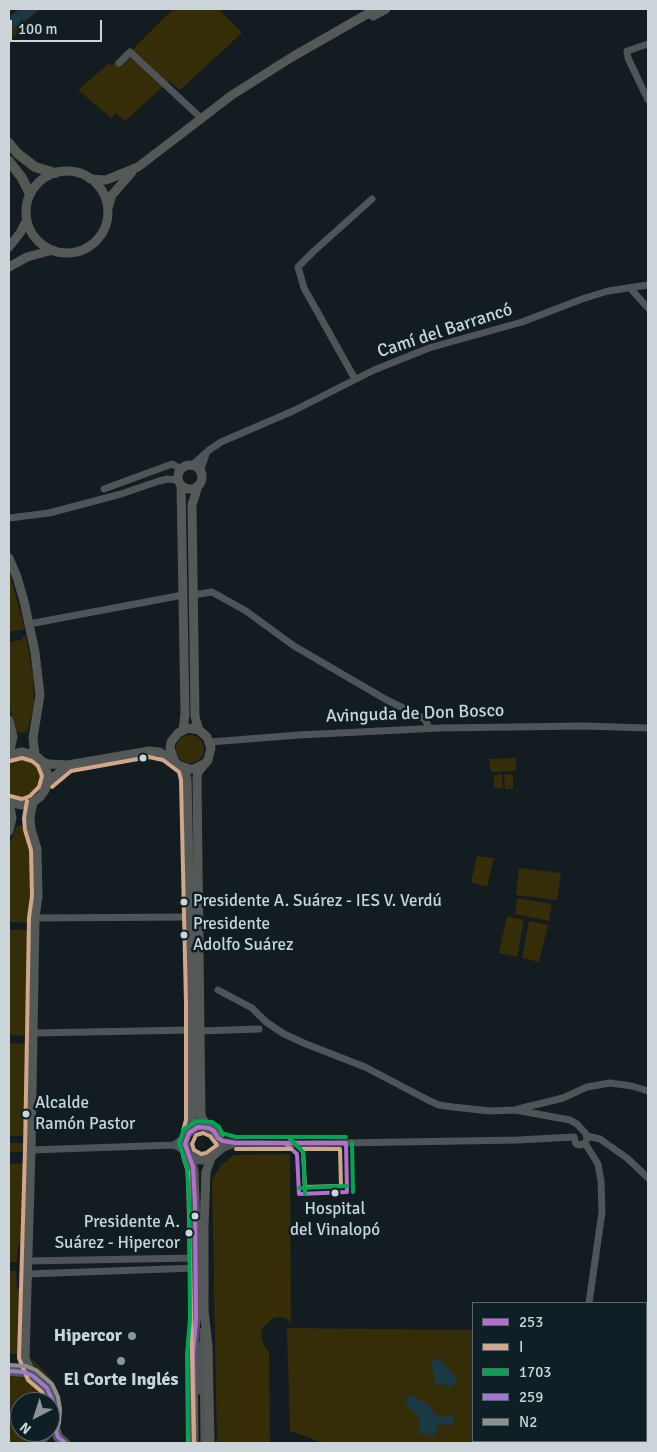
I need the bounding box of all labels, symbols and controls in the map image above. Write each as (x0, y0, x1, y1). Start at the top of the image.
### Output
scale bar (12, 10, 105, 42)
text: 100 m (18, 20, 58, 38)
street label: Camí del Barrancó (375, 299, 515, 363)
street label: Avinguda de Don Bosco (325, 700, 505, 728)
unlabelled marker (138, 753, 148, 763)
place label: Presidente A. Suárez - IES V. Verdú (193, 892, 442, 912)
marker: Presidente A. Suárez - IES V. Verdú (179, 897, 189, 907)
place label: Presidente Adolfo Suárez (193, 915, 294, 955)
marker: Presidente Adolfo Suárez (179, 930, 189, 940)
place label: Alcalde Ramón Pastor (35, 1094, 135, 1134)
marker: Alcalde Ramón Pastor (21, 1109, 31, 1119)
marker: Hospital del Vinalopó (330, 1188, 340, 1198)
place label: Hospital del Vinalopó (290, 1200, 380, 1240)
unlabelled marker (190, 1211, 200, 1221)
place label: Presidente A. Suárez - Hipercor (55, 1213, 180, 1253)
marker: Presidente A. Suárez - Hipercor (184, 1228, 194, 1238)
legend (472, 1302, 647, 1442)
text: 253 (519, 1313, 543, 1331)
place label: Hipercor (54, 1325, 122, 1347)
marker: Hipercor (126, 1330, 138, 1342)
text: I (519, 1338, 523, 1356)
marker: El Corte Inglés (115, 1355, 127, 1367)
text: 1703 (519, 1363, 551, 1381)
place label: El Corte Inglés (63, 1369, 179, 1391)
text: 259 (519, 1388, 543, 1406)
north arrow (10, 1392, 60, 1442)
text: N2 (519, 1413, 537, 1431)
text: N (16, 1418, 35, 1438)

